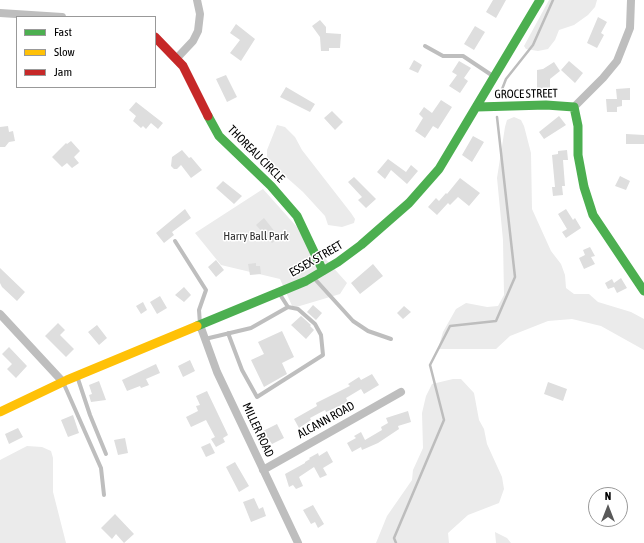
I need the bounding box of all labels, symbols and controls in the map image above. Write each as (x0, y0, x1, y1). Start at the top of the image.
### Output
legend (16, 16, 156, 88)
text: Fast (54, 25, 72, 39)
text: Slow (54, 45, 75, 59)
text: Jam (54, 65, 72, 79)
street label: GROCE STREET (494, 86, 558, 102)
street label: THOREAU CIRCLE (225, 123, 287, 185)
park label: Harry Ball Park (223, 229, 289, 243)
street label: ESSEX STREET (287, 238, 345, 280)
street label: ALCANN ROAD (295, 398, 357, 442)
street label: MILLER ROAD (239, 400, 277, 460)
north arrow (588, 487, 628, 527)
text: N (605, 490, 611, 502)

